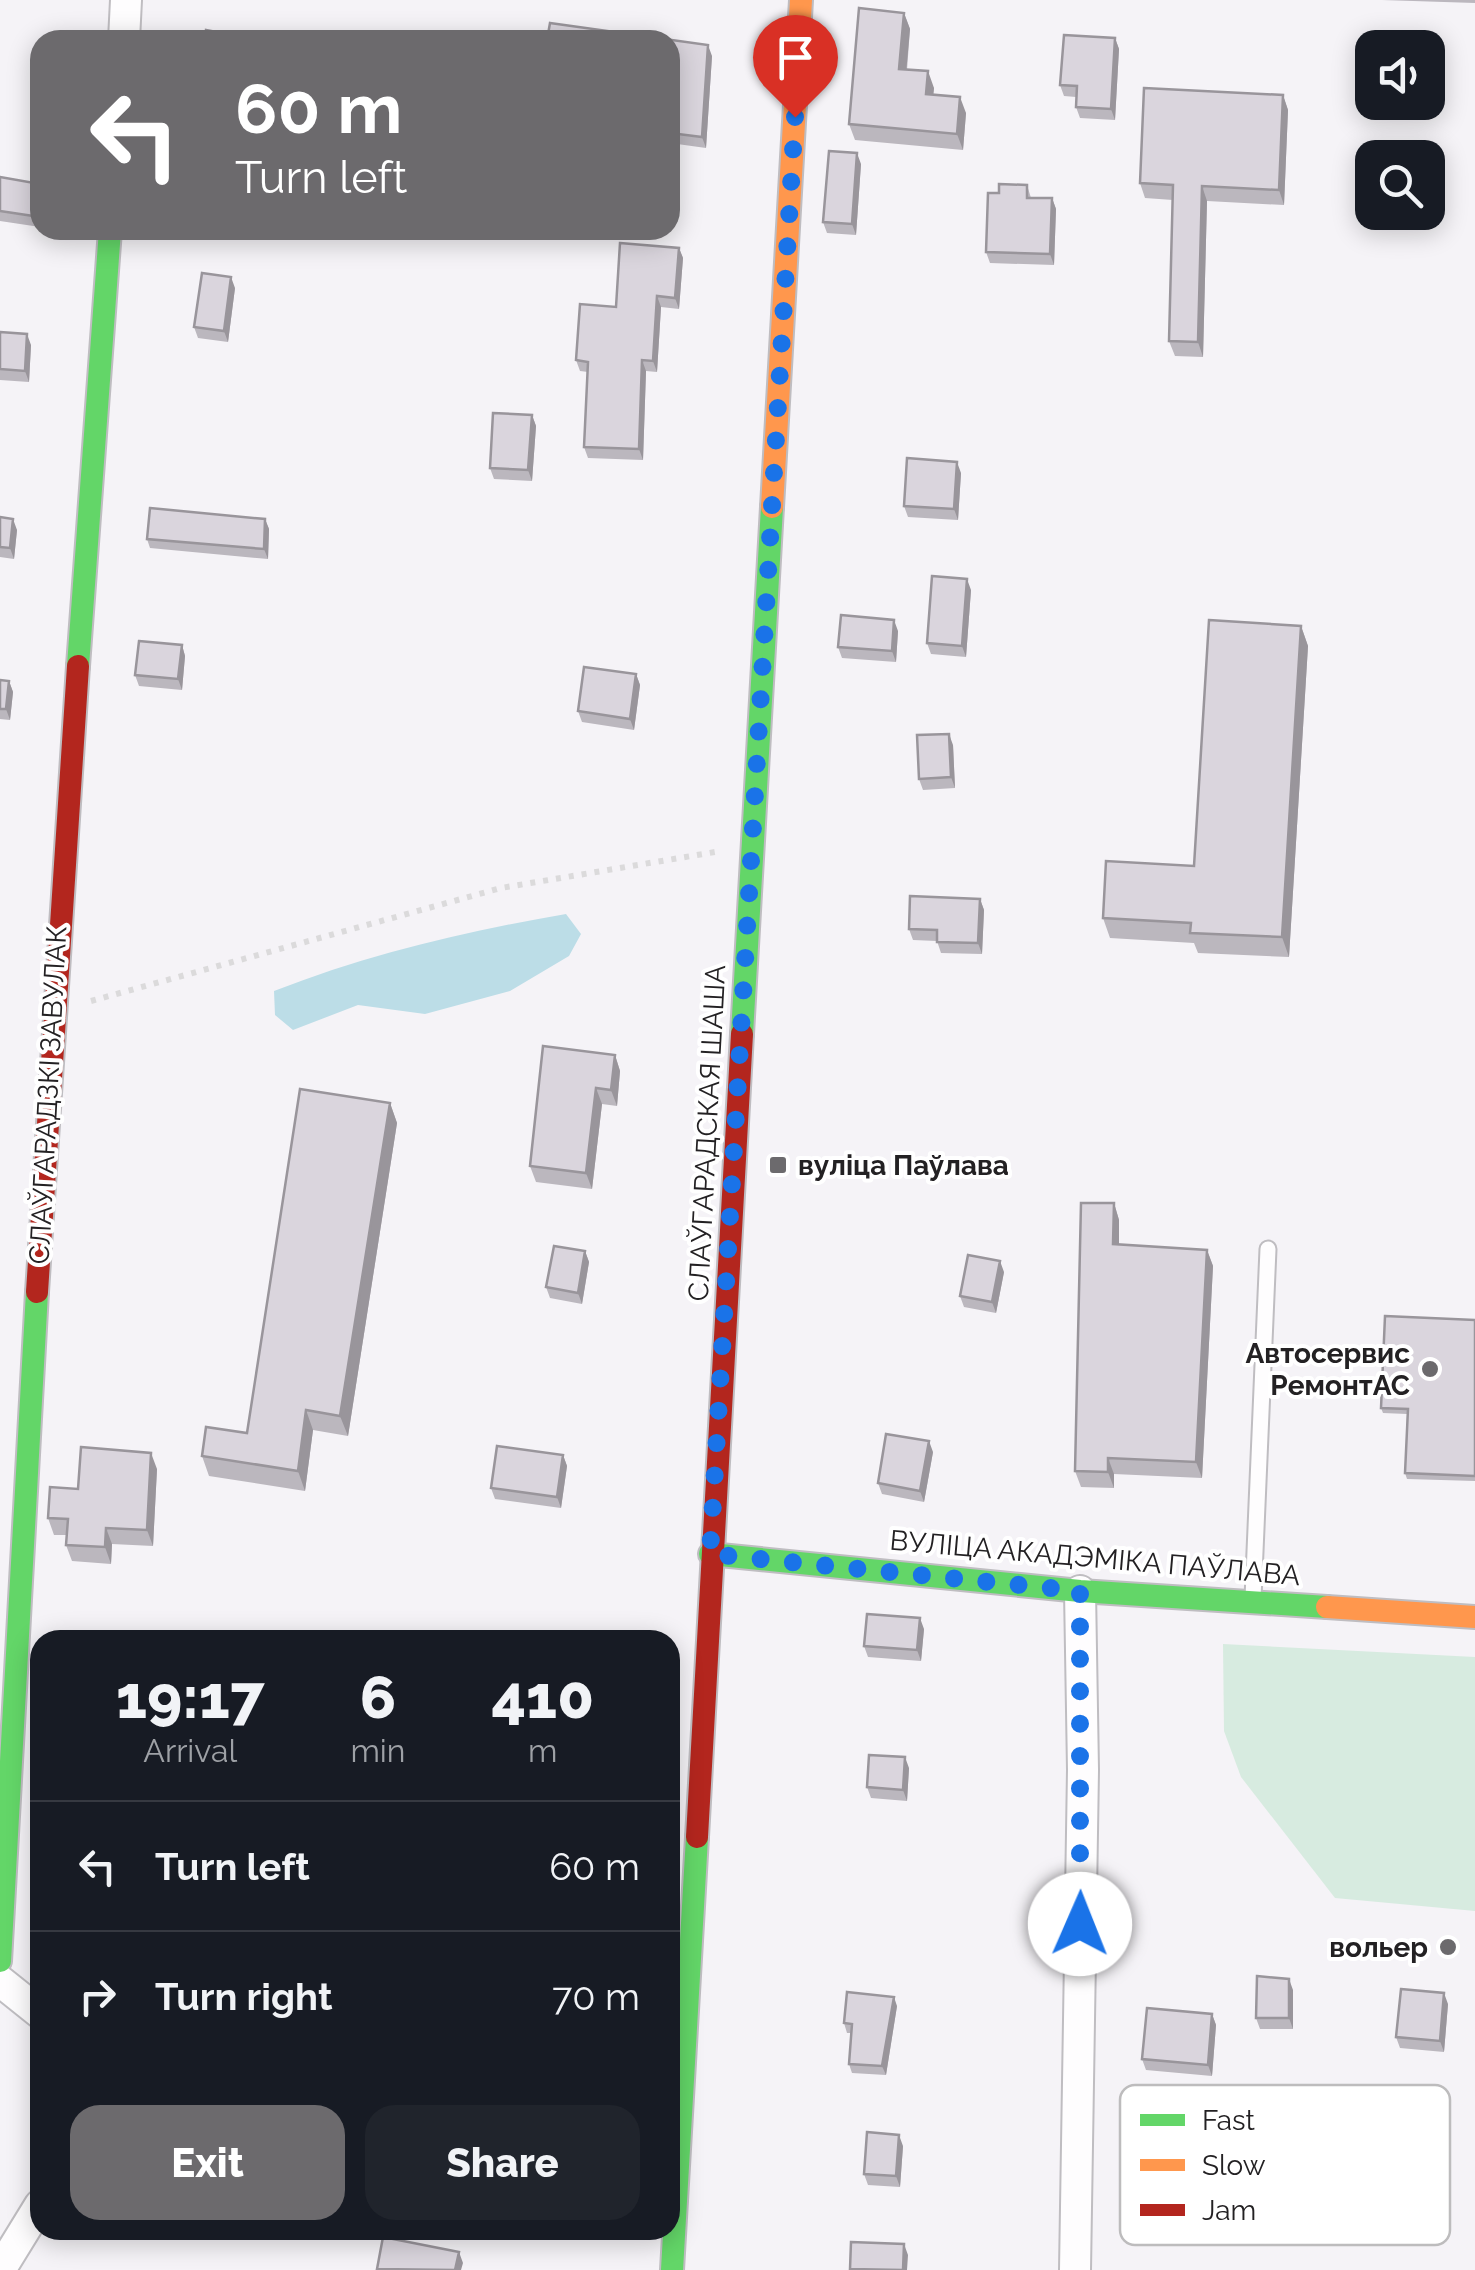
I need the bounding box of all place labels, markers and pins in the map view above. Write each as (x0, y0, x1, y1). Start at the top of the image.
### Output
pin (753, 15, 838, 118)
place label: вуліца Паўлава (798, 1149, 1009, 1182)
marker: вуліца Паўлава (767, 1154, 789, 1176)
place label: Автосервис РемонтАС (1245, 1337, 1410, 1402)
marker: Автосервис РемонтАС (1419, 1358, 1441, 1380)
place label: вольер (1329, 1931, 1428, 1964)
marker: вольер (1437, 1936, 1459, 1958)

